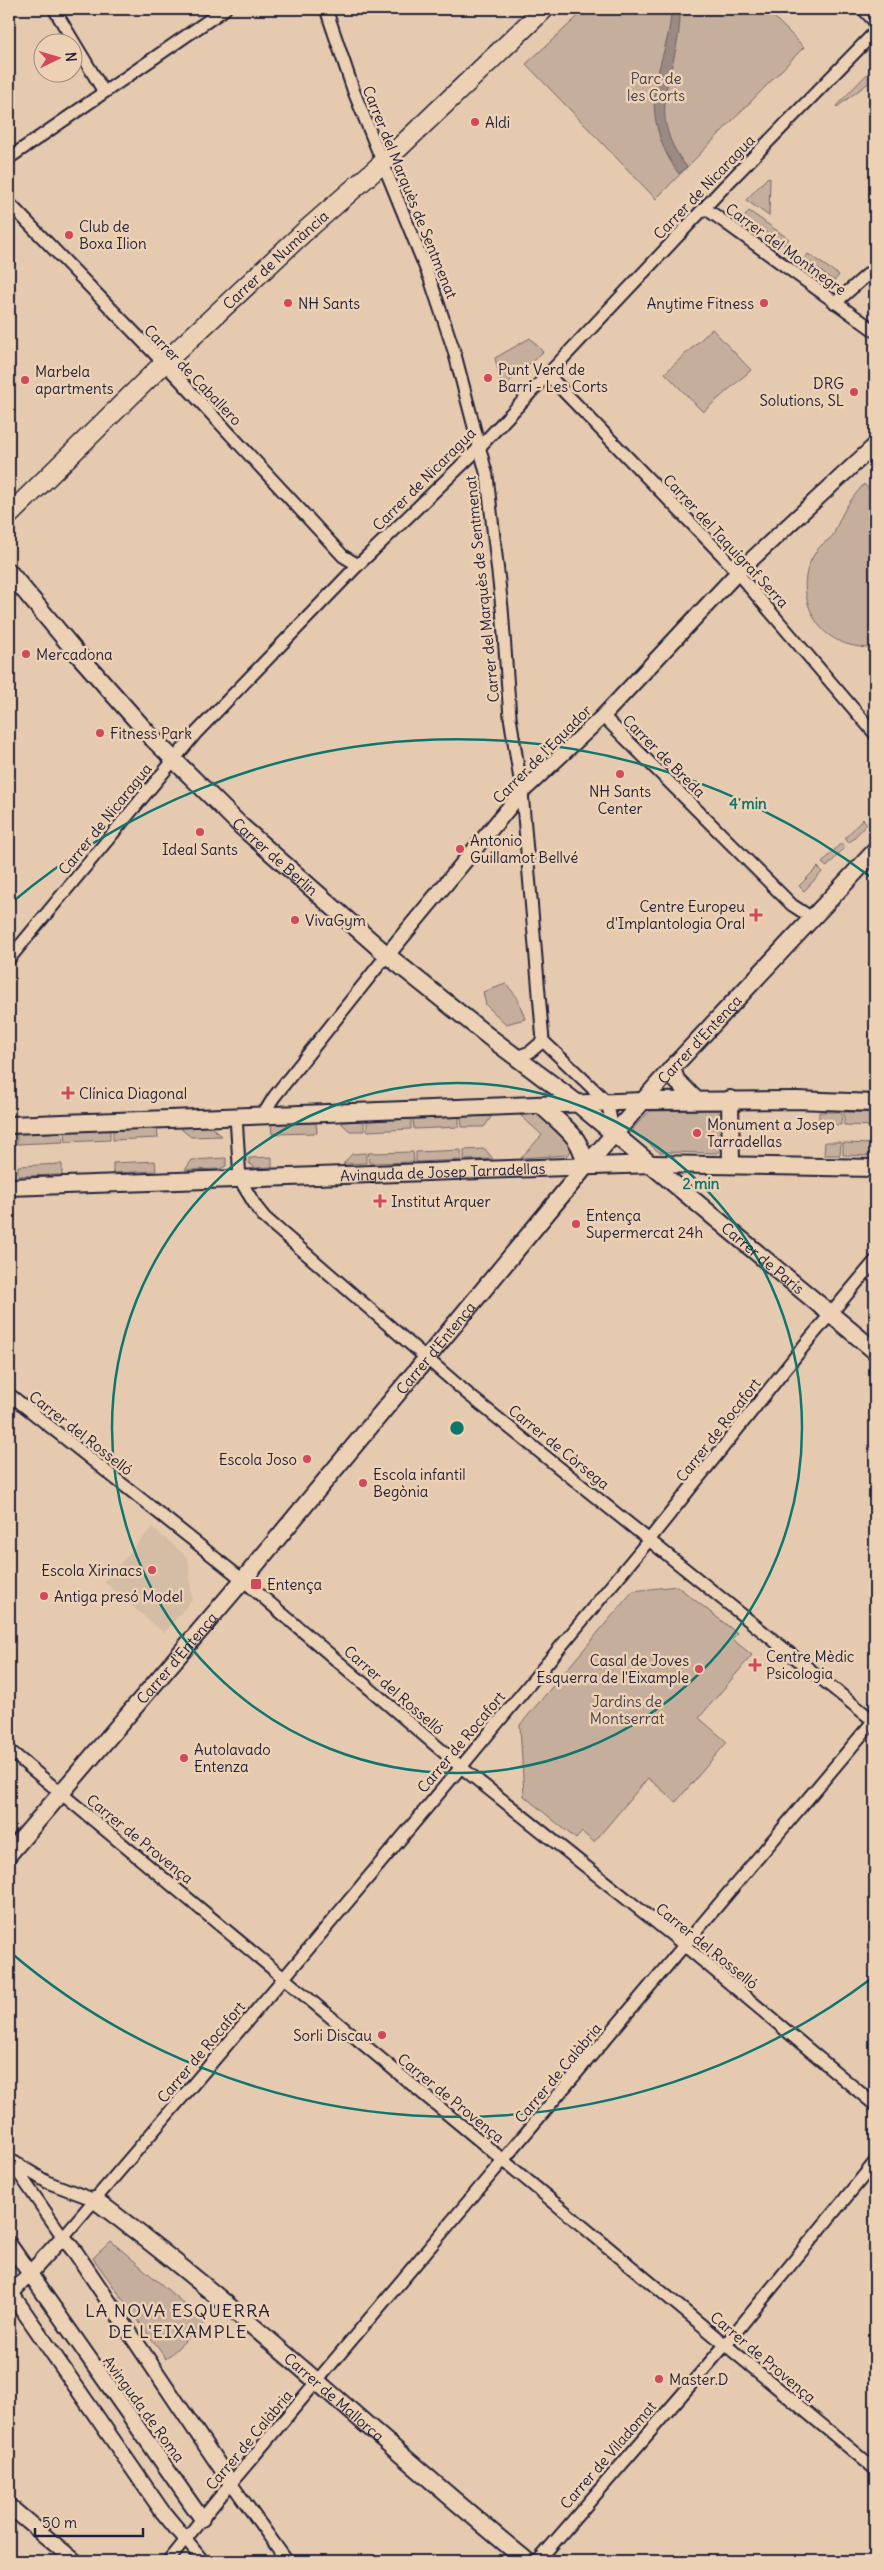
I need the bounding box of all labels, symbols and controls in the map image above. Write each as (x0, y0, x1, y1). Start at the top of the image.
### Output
north arrow (32, 32, 82, 82)
text: N (62, 51, 80, 62)
park label: Parc de les Corts (627, 69, 685, 105)
street label: Carrer del Marquès de Sentmenat (359, 83, 461, 301)
place label: Aldi (485, 113, 510, 132)
marker: Aldi (469, 116, 481, 128)
street label: Carrer de Nicaragua (649, 130, 759, 243)
street label: Carrer del Montnegre (722, 199, 850, 299)
street label: Carrer de Numància (218, 206, 332, 313)
place label: Club de Boxa Ilion (79, 217, 147, 253)
marker: Club de Boxa Ilion (63, 229, 75, 241)
place label: NH Sants (298, 294, 360, 313)
place label: Anytime Fitness (647, 294, 754, 313)
marker: NH Sants (282, 297, 294, 309)
marker: Anytime Fitness (758, 297, 770, 309)
street label: Carrer de Caballero (140, 321, 246, 429)
place label: Punt Verd de Barri - Les Corts (498, 360, 608, 396)
place label: Marbela apartments (35, 362, 114, 398)
marker: Punt Verd de Barri - Les Corts (482, 372, 494, 384)
marker: Marbela apartments (19, 374, 31, 386)
place label: DRG Solutions, SL (760, 374, 844, 410)
marker: DRG Solutions, SL (848, 386, 860, 398)
street label: Carrer de Nicaragua (368, 423, 480, 535)
street label: Carrer del Taquígraf Serra (659, 470, 793, 612)
street label: Carrer del Marquès de Sentmenat (461, 475, 503, 703)
place label: Mercadona (36, 645, 113, 664)
marker: Mercadona (20, 648, 32, 660)
street label: Carrer de l'Equador (489, 701, 595, 807)
street label: Carrer de Breda (619, 711, 710, 802)
place label: Fitness Park (110, 724, 192, 743)
marker: Fitness Park (94, 727, 106, 739)
street label: Carrer de Nicaragua (54, 759, 156, 879)
marker: NH Sants Center (614, 768, 626, 780)
place label: NH Sants Center (589, 782, 651, 818)
text: 4 min (729, 794, 767, 813)
street label: Carrer de Berlín (228, 813, 322, 899)
marker: Ideal Sants (194, 826, 206, 838)
place label: Antonio Guillamot Bellvé (470, 831, 578, 867)
place label: Ideal Sants (162, 840, 238, 859)
marker: Antonio Guillamot Bellvé (454, 843, 466, 855)
place label: Centre Europeu d'Implantologia Oral (606, 897, 745, 933)
marker: Centre Europeu d'Implantologia Oral (749, 908, 763, 922)
place label: VivaGym (305, 911, 366, 930)
marker: VivaGym (289, 914, 301, 926)
street label: Carrer d'Entença (653, 990, 745, 1088)
place label: Clínica Diagonal (79, 1084, 187, 1103)
marker: Clínica Diagonal (61, 1086, 75, 1100)
place label: Monument a Josep Tarradellas (707, 1115, 835, 1151)
marker: Monument a Josep Tarradellas (691, 1127, 703, 1139)
street label: Avinguda de Josep Tarradellas (340, 1158, 546, 1185)
text: 2 min (683, 1174, 720, 1193)
place label: Institut Arquer (391, 1192, 491, 1211)
marker: Institut Arquer (373, 1194, 387, 1208)
place label: Entença Supermercat 24h (586, 1206, 703, 1242)
marker: Entença Supermercat 24h (570, 1218, 582, 1230)
street label: Carrer de París (718, 1218, 808, 1298)
street label: Carrer d'Entença (392, 1297, 480, 1398)
street label: Carrer de Rocafort (672, 1374, 764, 1486)
street label: Carrer del Rosselló (25, 1387, 137, 1479)
street label: Carrer de Còrsega (505, 1400, 614, 1494)
centre of rings (448, 1419, 466, 1437)
place label: Escola Joso (219, 1450, 297, 1469)
marker: Escola Joso (301, 1453, 313, 1465)
place label: Escola infantil Begònia (373, 1465, 466, 1501)
marker: Escola infantil Begònia (357, 1477, 369, 1489)
place label: Escola Xirinacs (41, 1561, 142, 1580)
marker: Escola Xirinacs (146, 1564, 158, 1576)
place label: Entença (267, 1575, 322, 1594)
marker: Entença (249, 1577, 263, 1591)
place label: Antiga presó Model (54, 1587, 183, 1606)
marker: Antiga presó Model (38, 1590, 50, 1602)
street label: Carrer d'Entença (132, 1608, 221, 1708)
street label: Carrer del Rosselló (340, 1641, 448, 1739)
place label: Centre Mèdic Psicologia (766, 1647, 855, 1683)
place label: Casal de Joves Esquerra de l'Eixample (536, 1651, 689, 1687)
marker: Centre Mèdic Psicologia (748, 1658, 762, 1672)
marker: Casal de Joves Esquerra de l'Eixample (693, 1663, 705, 1675)
street label: Carrer de Rocafort (413, 1687, 509, 1797)
park label: Jardins de Montserrat (590, 1692, 664, 1728)
place label: Autolavado Entenza (194, 1740, 271, 1776)
marker: Autolavado Entenza (178, 1752, 190, 1764)
street label: Carrer de Provença (83, 1790, 198, 1888)
street label: Carrer del Rosselló (652, 1899, 762, 1993)
street label: Carrer de Rocafort (153, 1997, 249, 2107)
street label: Carrer de Calàbria (511, 2019, 606, 2127)
place label: Sorli Discau (293, 2026, 372, 2045)
marker: Sorli Discau (376, 2029, 388, 2041)
street label: Carrer de Provença (394, 2049, 509, 2147)
district label: LA NOVA ESQUERRA DE L'EIXAMPLE (85, 2299, 271, 2343)
street label: Carrer de Provença (706, 2307, 820, 2407)
street label: Carrer de Mallorca (281, 2348, 389, 2446)
street label: Avinguda de Roma (99, 2352, 189, 2466)
place label: Master.D (669, 2370, 728, 2389)
marker: Master.D (653, 2373, 665, 2385)
street label: Carrer de Calàbria (202, 2386, 297, 2494)
street label: Carrer de Viladomat (556, 2397, 660, 2513)
scale bar (35, 2505, 142, 2537)
text: 50 m (42, 2513, 77, 2532)

